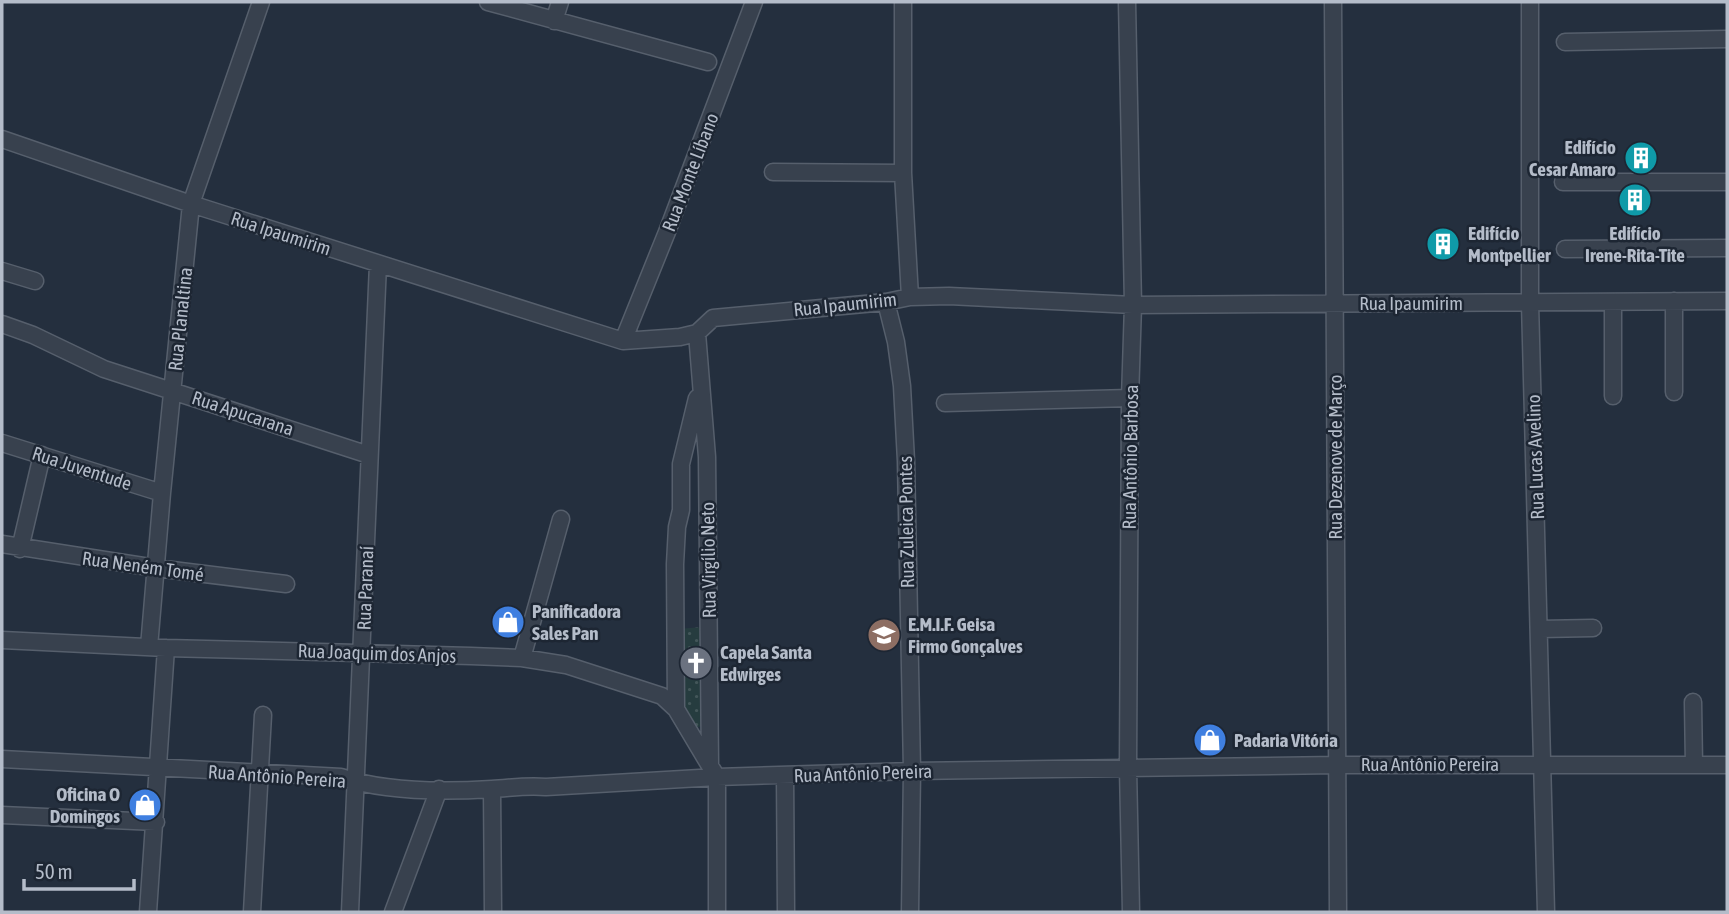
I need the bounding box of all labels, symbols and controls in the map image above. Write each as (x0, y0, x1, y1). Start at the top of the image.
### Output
street label: Rua Monte Líbano (657, 110, 723, 234)
place label: Edifício Cesar Amaro (1529, 136, 1616, 180)
building icon: Edifício Cesar Amaro (1622, 139, 1660, 177)
building icon: Edifício Irene-Rita-Tite (1616, 181, 1654, 219)
street label: Rua Ipaumirim (228, 207, 334, 259)
place label: Edifício Montpellier (1468, 222, 1551, 266)
place label: Edifício Irene-Rita-Tite (1585, 222, 1685, 266)
building icon: Edifício Montpellier (1424, 225, 1462, 263)
street label: Rua Planaltina (164, 266, 196, 372)
street label: Rua Ipaumirim (792, 288, 898, 320)
street label: Rua Ipaumirim (1359, 292, 1463, 314)
street label: Rua Dezenove de Março (1324, 375, 1346, 539)
street label: Rua Antônio Barbosa (1118, 384, 1142, 530)
street label: Rua Apucarana (189, 386, 297, 440)
street label: Rua Lucas Avelino (1522, 394, 1548, 520)
street label: Rua Juventude (30, 442, 134, 494)
street label: Rua Zuleica Pontes (894, 456, 918, 588)
street label: Rua Virgílio Neto (696, 502, 720, 618)
street label: Rua Paranaí (353, 545, 377, 631)
street label: Rua Neném Tomé (81, 547, 205, 585)
place label: Panificadora Sales Pan (532, 600, 621, 644)
shop icon: Panificadora Sales Pan (489, 603, 527, 641)
place label: E.M.I.F. Geisa Firmo Gonçalves (908, 613, 1023, 657)
school or university icon: E.M.I.F. Geisa Firmo Gonçalves (865, 616, 903, 654)
street label: Rua Joaquim dos Anjos (297, 639, 457, 667)
place label: Capela Santa Edwirges (720, 641, 812, 685)
church icon: Capela Santa Edwirges (677, 644, 715, 682)
shop icon: Padaria Vitória (1191, 721, 1229, 759)
place label: Padaria Vitória (1234, 729, 1338, 751)
street label: Rua Antônio Pereira (1361, 753, 1499, 775)
street label: Rua Antônio Pereira (207, 760, 347, 792)
street label: Rua Antônio Pereira (793, 760, 933, 786)
place label: Oficina O Domingos (50, 783, 120, 827)
shop icon: Oficina O Domingos (126, 786, 164, 824)
scale bar (24, 848, 135, 892)
text: 50 m (35, 859, 73, 883)

